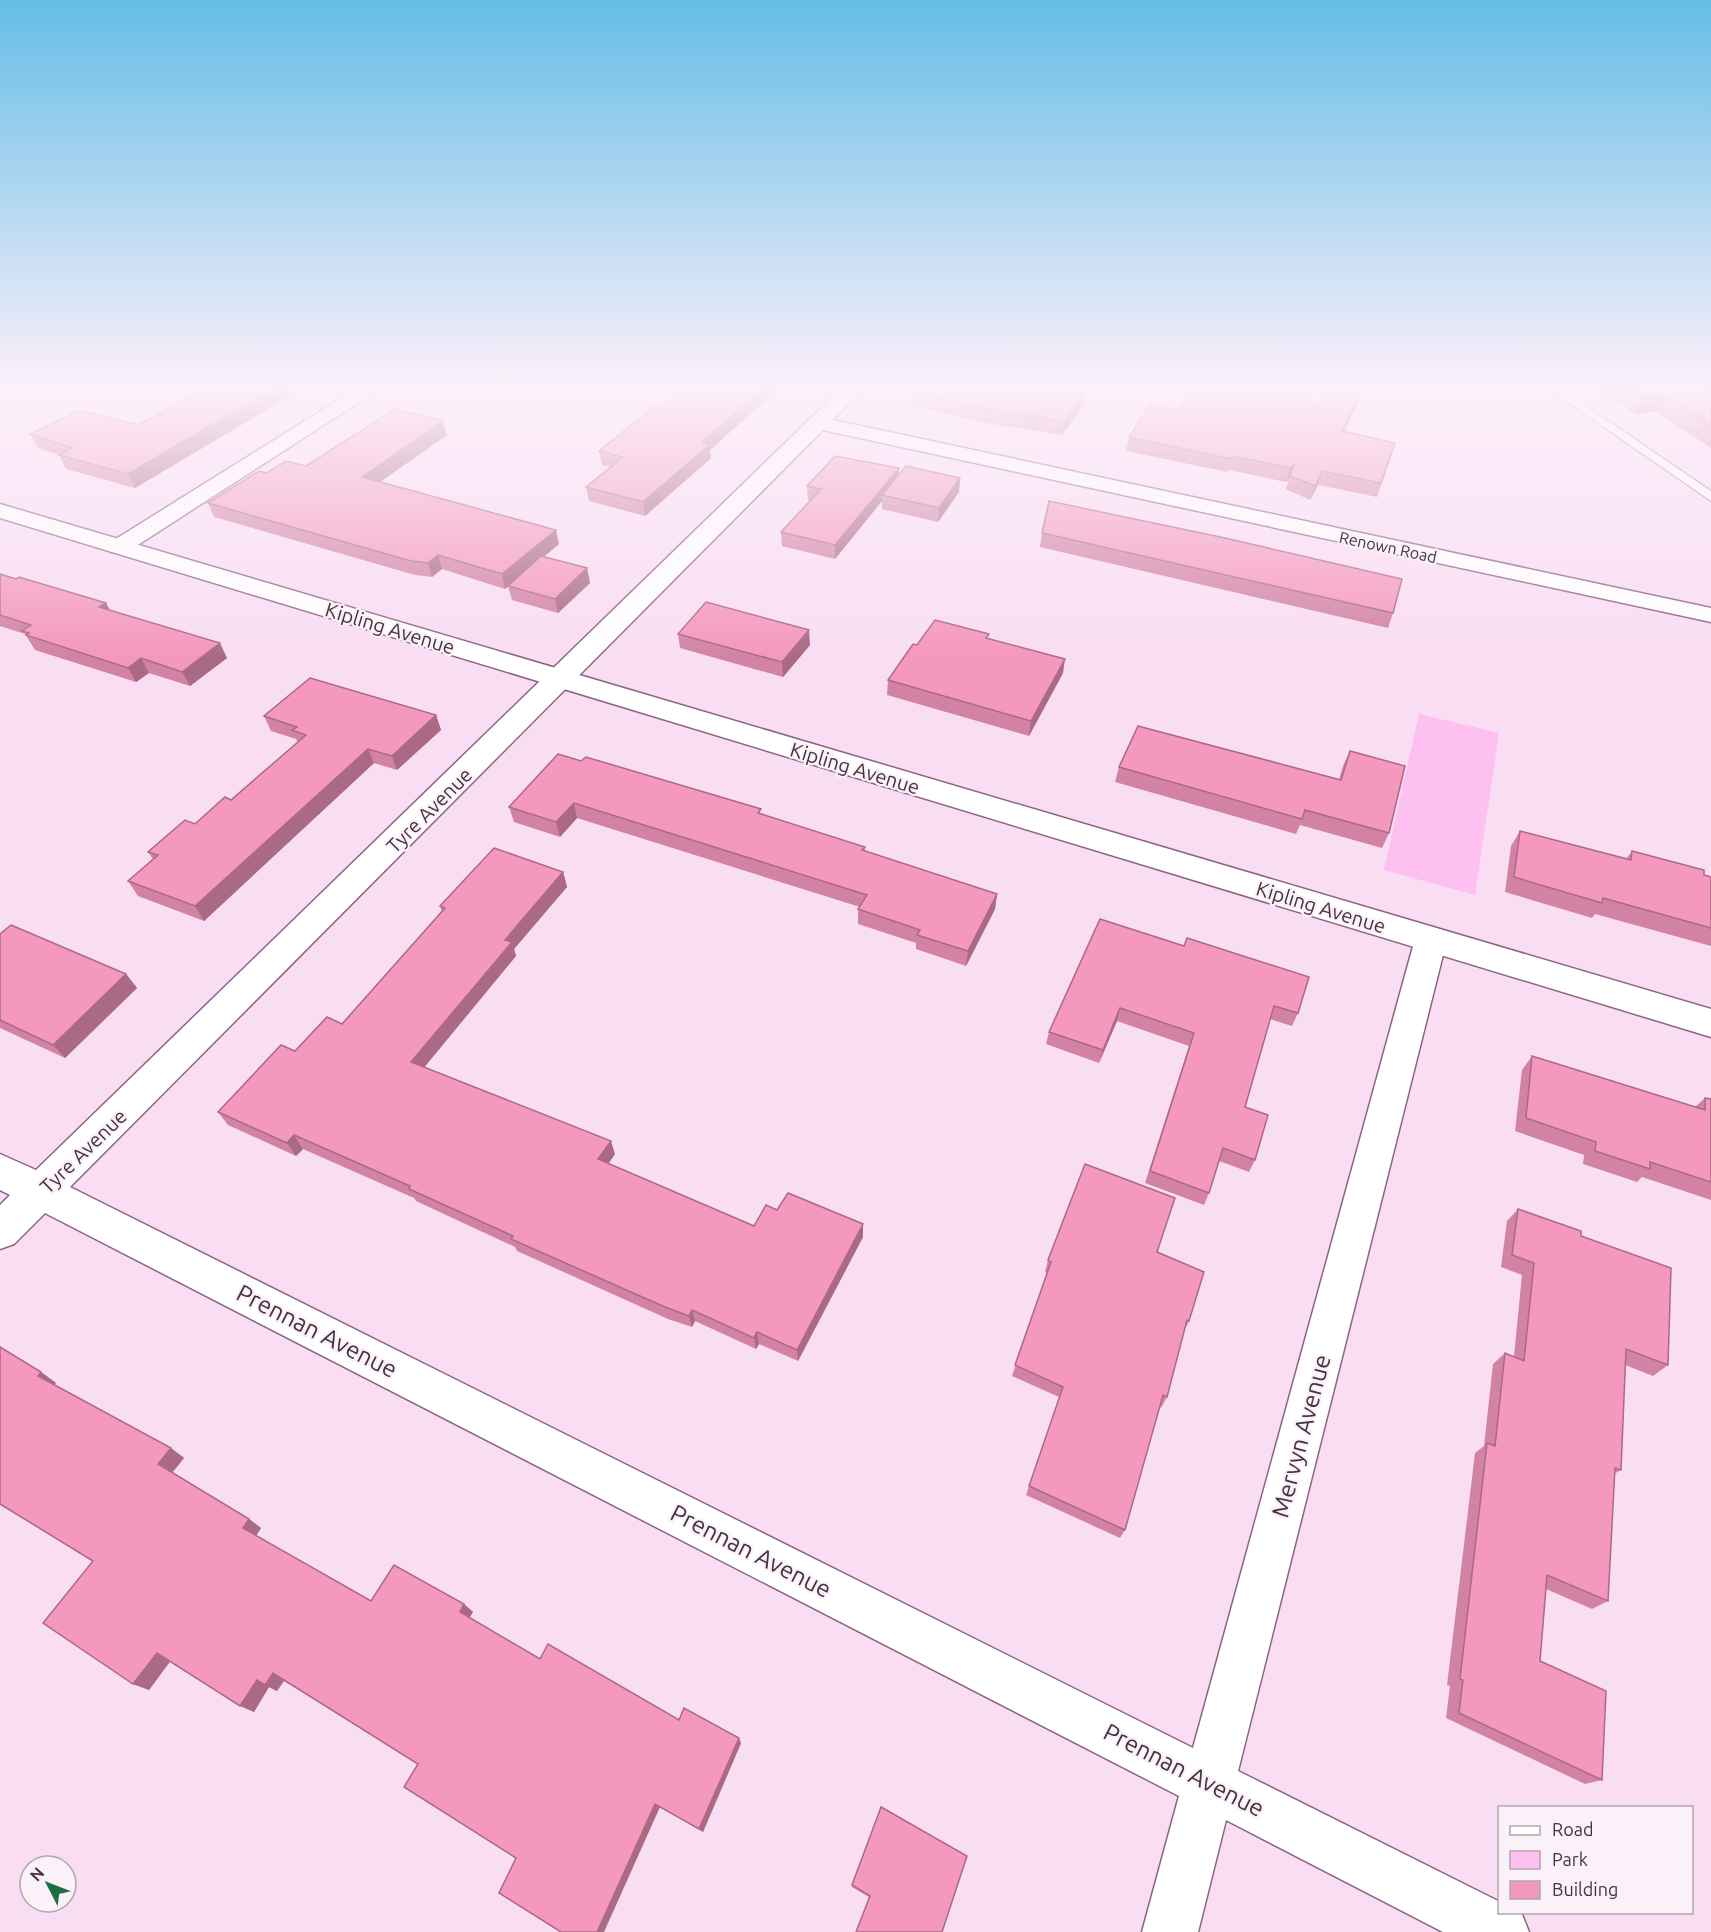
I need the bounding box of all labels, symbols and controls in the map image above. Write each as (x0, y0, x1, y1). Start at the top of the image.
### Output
street label: Renown Road (1338, 528, 1438, 566)
street label: Kipling Avenue (323, 597, 457, 659)
street label: Kipling Avenue (788, 737, 922, 799)
street label: Tyre Avenue (382, 763, 476, 857)
street label: Kipling Avenue (1254, 876, 1388, 938)
street label: Tyre Avenue (35, 1104, 131, 1198)
street label: Prennan Avenue (232, 1279, 402, 1383)
street label: Mervyn Avenue (1266, 1352, 1336, 1520)
street label: Prennan Avenue (666, 1499, 836, 1603)
street label: Prennan Avenue (1099, 1718, 1269, 1822)
legend (1498, 1806, 1693, 1914)
text: Road (1552, 1819, 1594, 1839)
text: Park (1552, 1849, 1588, 1869)
north arrow (18, 1854, 78, 1914)
text: N (26, 1864, 48, 1884)
text: Building (1552, 1879, 1618, 1899)

